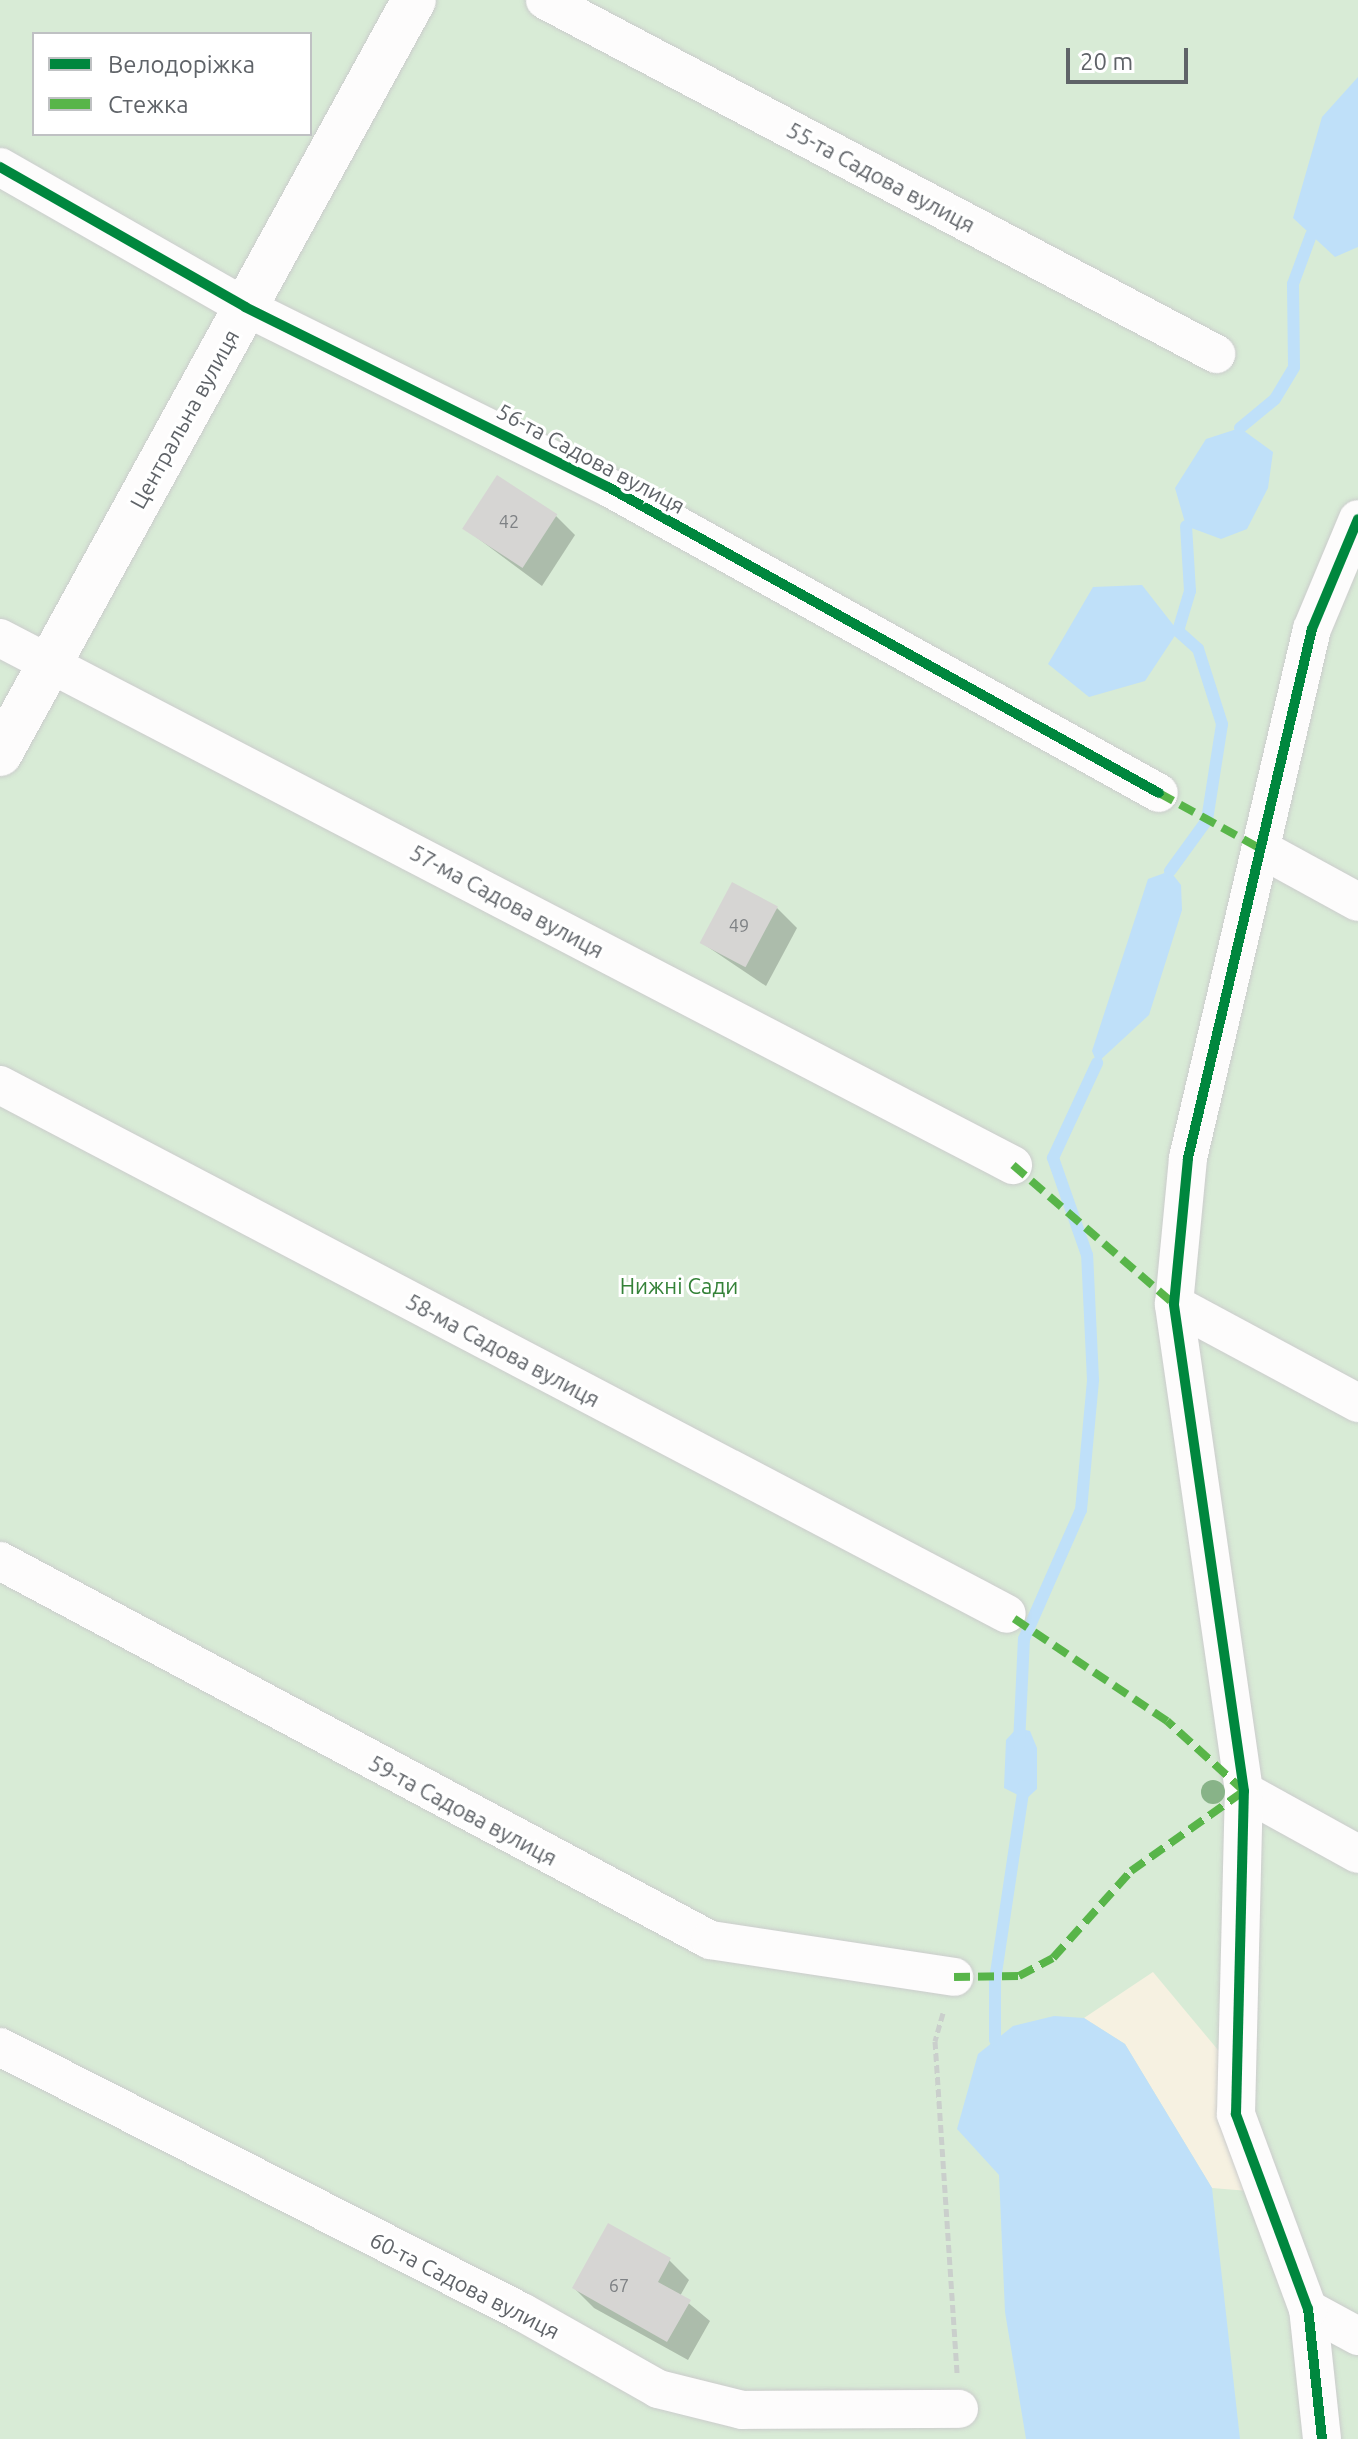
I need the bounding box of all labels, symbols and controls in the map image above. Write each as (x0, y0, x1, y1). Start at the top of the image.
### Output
legend (32, 32, 312, 136)
scale bar (1070, 32, 1192, 82)
text: 20 m (1080, 48, 1133, 75)
text: Велодоріжка (108, 51, 255, 78)
text: Стежка (108, 91, 189, 118)
street label: 55-та Садова вулиця (782, 116, 980, 238)
street label: Центральна вулиця (124, 325, 244, 513)
street label: 56-та Садова вулиця (492, 397, 690, 519)
house number: 42 (499, 510, 519, 532)
street label: 57-ма Садова вулиця (406, 839, 608, 963)
house number: 49 (729, 914, 749, 936)
park label: Нижні Сади (620, 1273, 738, 1299)
street label: 58-ма Садова вулиця (402, 1288, 604, 1412)
street label: 59-та Садова вулиця (364, 1749, 562, 1871)
street label: 60-та Садова вулиця (366, 2226, 564, 2344)
house number: 67 (609, 2274, 629, 2296)

